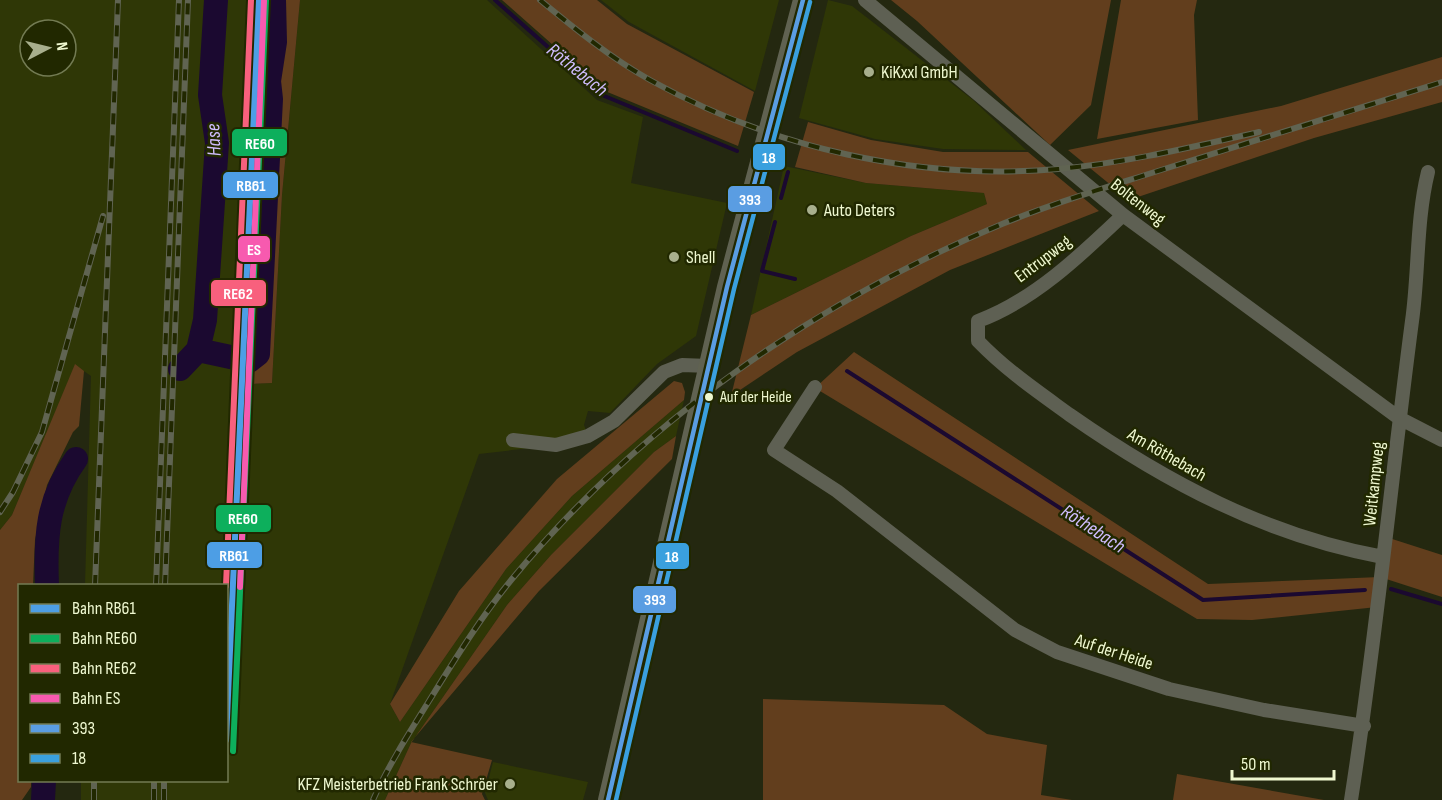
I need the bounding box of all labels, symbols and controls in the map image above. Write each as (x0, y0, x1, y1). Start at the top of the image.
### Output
north arrow (18, 18, 78, 78)
water label: Röthebach (542, 38, 612, 102)
text: N (51, 41, 71, 52)
place label: KiKxxl GmbH (881, 62, 958, 83)
marker: KiKxxl GmbH (862, 65, 876, 79)
water label: Hase (201, 123, 227, 157)
line badge: RE60 (231, 128, 288, 157)
text: RE60 (245, 135, 275, 154)
line badge: 18 (752, 143, 786, 171)
text: 18 (762, 149, 776, 168)
line badge: RB61 (222, 171, 279, 199)
street label: Boltenweg (1106, 174, 1170, 230)
text: RB61 (236, 177, 266, 196)
line badge: 393 (727, 185, 773, 213)
text: 393 (739, 191, 761, 210)
place label: Auto Deters (823, 200, 895, 221)
marker: Auto Deters (805, 203, 819, 217)
street label: Entrupweg (1011, 231, 1075, 287)
line badge: ES (237, 235, 271, 263)
text: ES (247, 241, 261, 260)
place label: Shell (686, 247, 715, 268)
marker: Shell (667, 250, 681, 264)
line badge: RE62 (210, 279, 267, 307)
text: RE62 (223, 285, 253, 304)
place label: Auf der Heide (719, 388, 792, 407)
marker: Auf der Heide (703, 391, 715, 403)
street label: Am Röthebach (1123, 423, 1210, 486)
street label: Weitkampweg (1359, 441, 1389, 527)
water label: Röthebach (1056, 499, 1130, 559)
line badge: RE60 (215, 504, 272, 533)
text: RE60 (228, 510, 258, 529)
line badge: RB61 (206, 541, 263, 569)
line badge: 18 (655, 542, 690, 570)
text: RB61 (219, 547, 249, 566)
text: 18 (665, 548, 679, 567)
legend (18, 584, 228, 782)
line badge: 393 (632, 585, 677, 614)
text: 393 (644, 591, 666, 610)
text: Bahn RB61 (72, 598, 136, 619)
text: Bahn RE60 (72, 628, 137, 649)
street label: Auf der Heide (1072, 629, 1156, 674)
text: Bahn RE62 (72, 658, 136, 679)
text: Bahn ES (72, 688, 121, 709)
text: 393 (72, 718, 95, 739)
scale bar (1232, 743, 1334, 781)
text: 18 (72, 748, 86, 769)
text: 50 m (1241, 754, 1271, 775)
place label: KFZ Meisterbetrieb Frank Schröer (297, 774, 498, 795)
marker: KFZ Meisterbetrieb Frank Schröer (503, 777, 517, 791)

